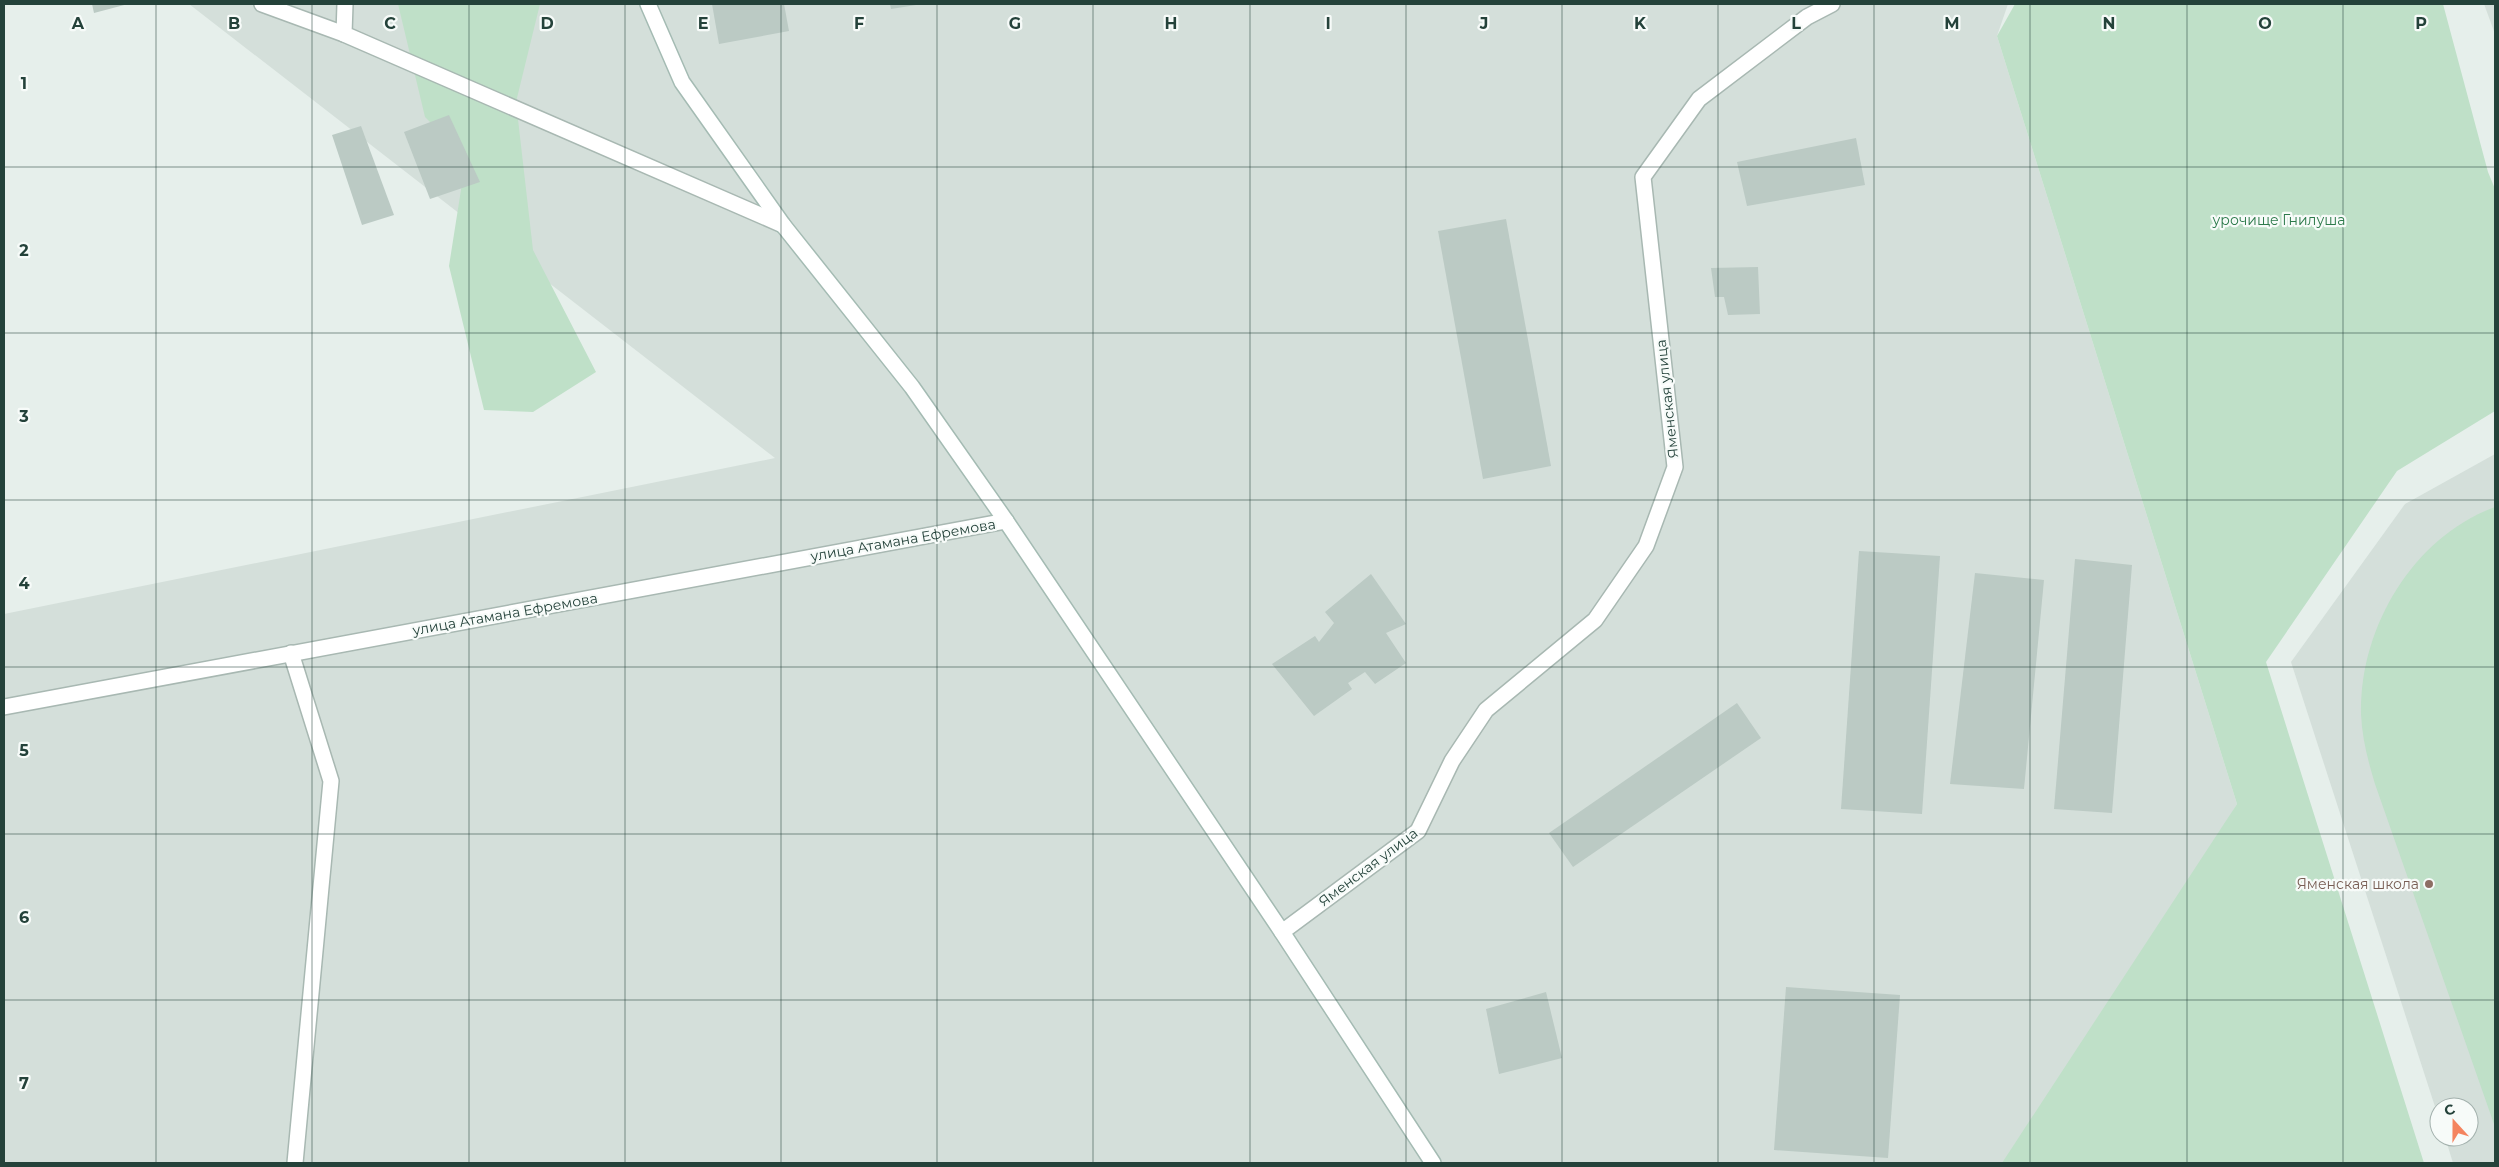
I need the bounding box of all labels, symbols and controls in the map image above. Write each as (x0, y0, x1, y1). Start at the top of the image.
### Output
text: A (71, 14, 85, 33)
text: B (228, 14, 240, 33)
text: C (384, 14, 396, 33)
text: D (540, 14, 554, 33)
text: E (698, 14, 708, 33)
text: F (854, 14, 864, 33)
text: G (1009, 14, 1021, 33)
text: H (1165, 14, 1177, 33)
text: I (1325, 14, 1331, 33)
text: J (1479, 14, 1488, 33)
text: K (1634, 14, 1647, 33)
text: L (1791, 14, 1801, 33)
text: M (1944, 14, 1960, 33)
text: N (2103, 14, 2115, 33)
text: O (2258, 14, 2272, 33)
text: P (2415, 14, 2427, 33)
text: 1 (21, 74, 27, 93)
park label: урочище Гнилуша (2212, 211, 2345, 229)
text: 2 (19, 241, 29, 260)
street label: Яменская улица (1652, 339, 1682, 459)
text: 3 (18, 407, 29, 426)
street label: улица Атамана Ефремова (808, 515, 997, 565)
text: 4 (18, 574, 30, 593)
street label: улица Атамана Ефремова (410, 589, 599, 639)
text: 5 (19, 741, 29, 760)
street label: Яменская улица (1315, 824, 1421, 910)
place label: Яменская школа (2297, 875, 2419, 893)
marker: Яменская школа (2423, 878, 2435, 890)
text: 6 (19, 908, 29, 927)
text: 7 (19, 1074, 29, 1093)
north arrow (2429, 1097, 2479, 1147)
text: С (2441, 1100, 2457, 1120)

